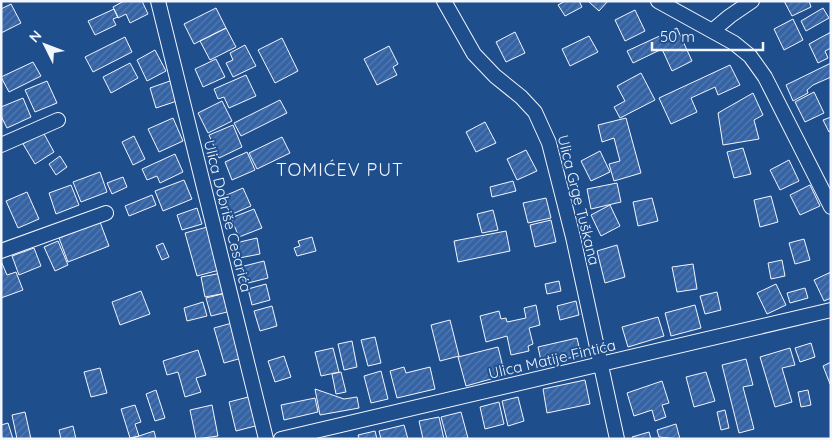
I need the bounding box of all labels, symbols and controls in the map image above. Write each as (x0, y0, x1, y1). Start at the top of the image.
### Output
north arrow (20, 20, 70, 70)
scale bar (652, 20, 763, 52)
text: N (25, 26, 45, 46)
text: 50 m (660, 27, 695, 46)
street label: Ulica Grge Tuškana (554, 133, 604, 267)
street label: Ulica Dobriše Cesarića (200, 138, 256, 294)
district label: TOMIĆEV PUT (276, 158, 404, 181)
street label: Ulica Matije Fintića (486, 335, 618, 383)

